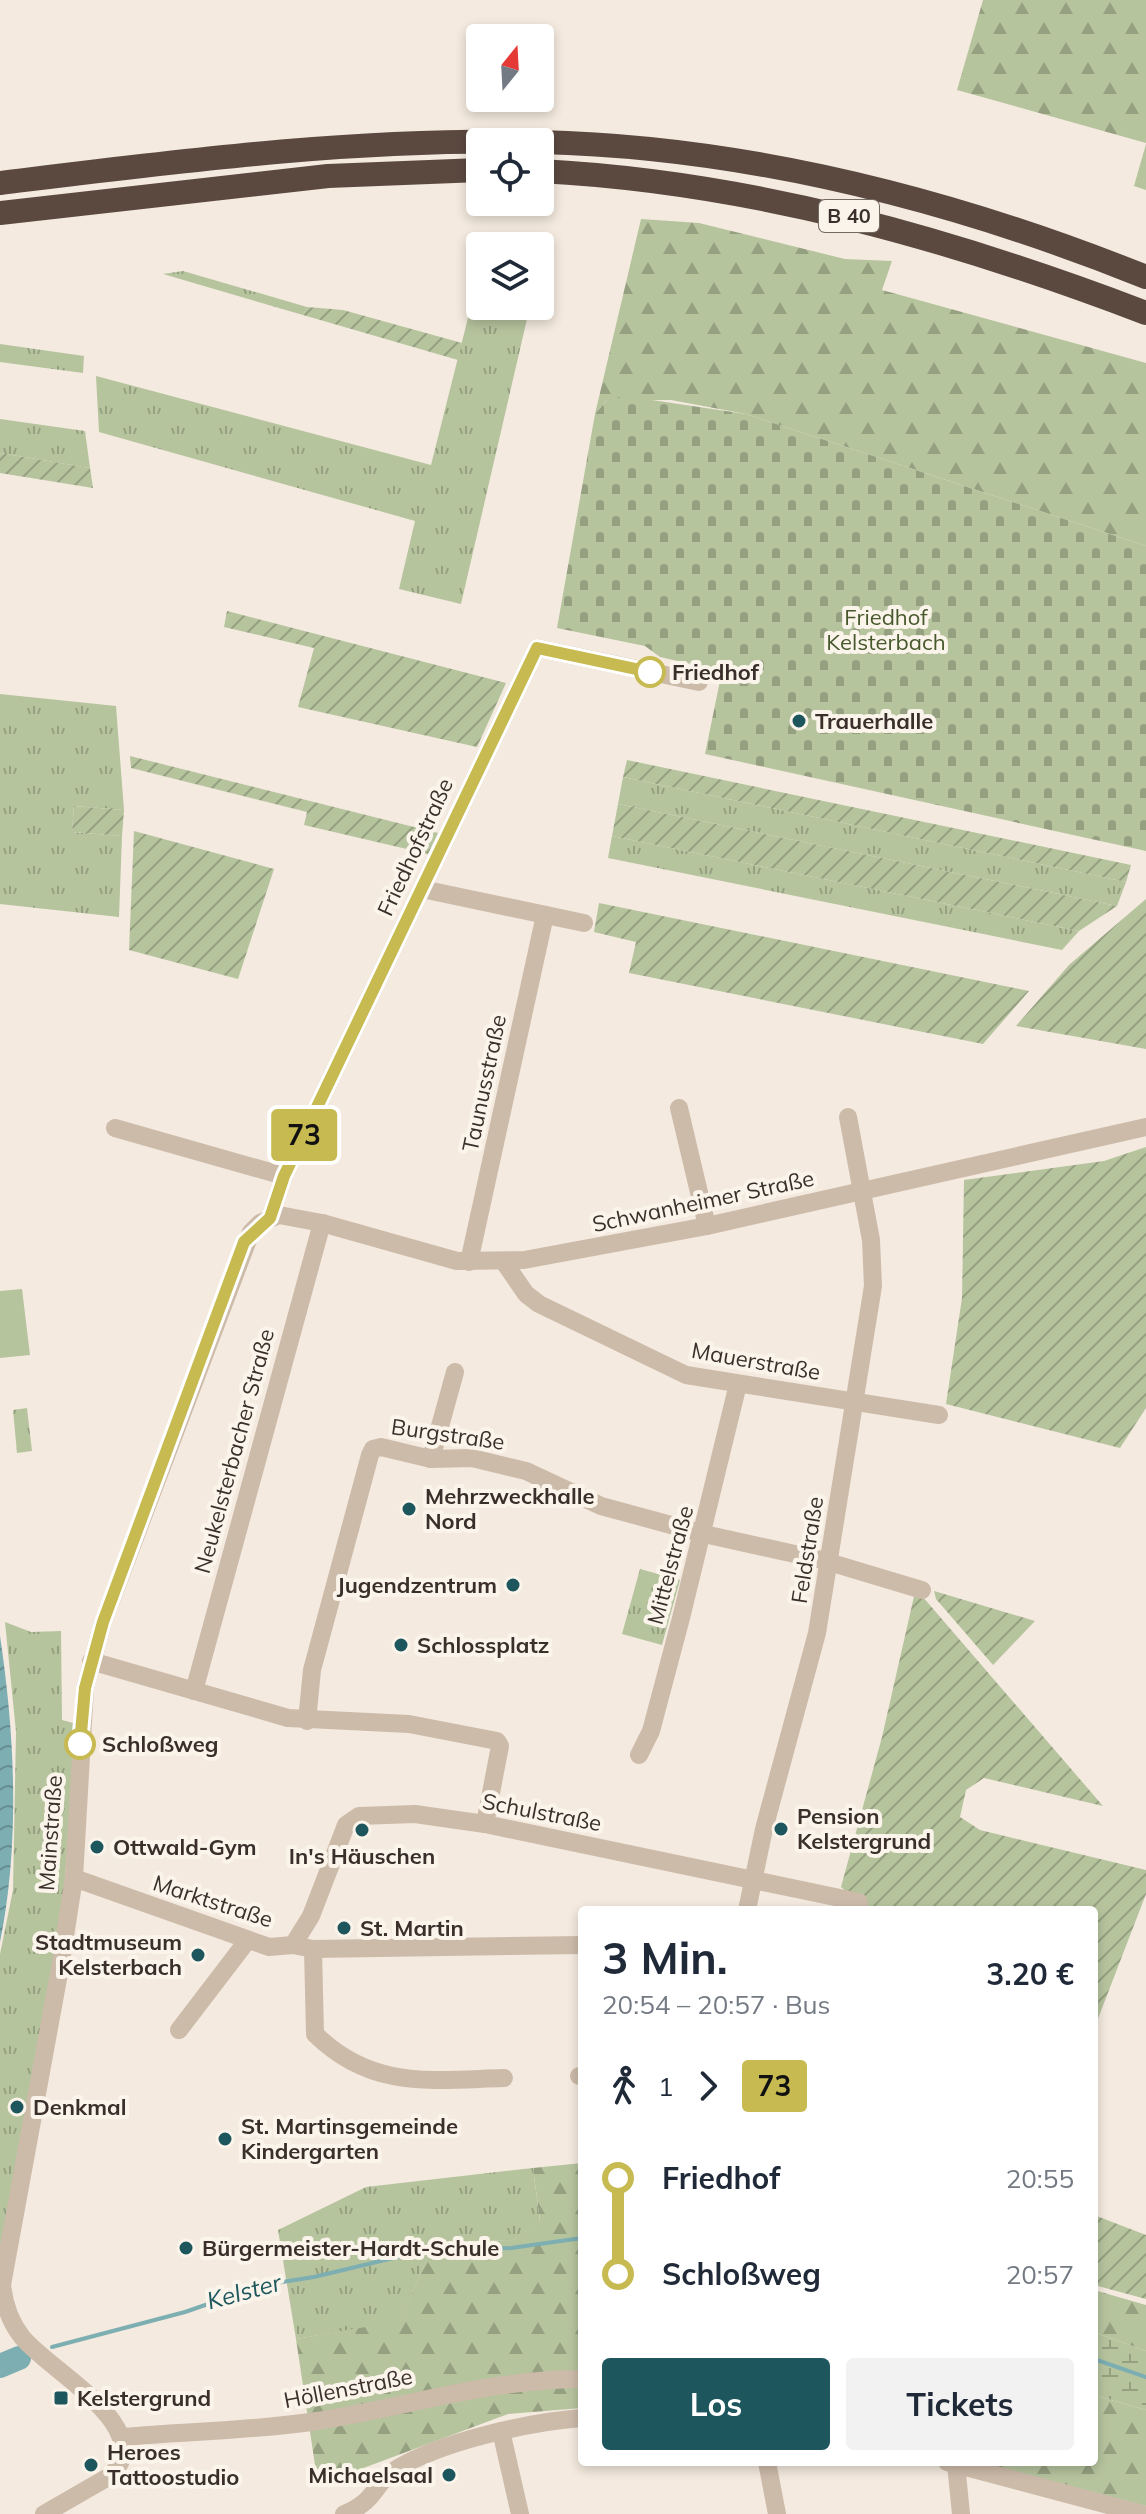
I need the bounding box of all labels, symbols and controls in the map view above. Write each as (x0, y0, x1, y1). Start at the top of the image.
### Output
north arrow (466, 24, 554, 112)
map controls (466, 24, 554, 320)
button: locate (466, 128, 554, 216)
road number: B 40 (819, 200, 879, 232)
button: layers (466, 232, 554, 320)
park label: Friedhof Kelsterbach (826, 603, 946, 656)
marker: Friedhof (635, 657, 665, 687)
place label: Friedhof (672, 658, 760, 686)
place label: Trauerhalle (815, 707, 933, 735)
marker: Trauerhalle (790, 712, 808, 730)
street label: Friedhofstraße (371, 774, 459, 920)
street label: Taunusstraße (456, 1012, 512, 1154)
line badge: 73 (268, 1109, 340, 1161)
text: 73 (287, 1117, 321, 1152)
street label: Schwanheimer Straße (590, 1164, 816, 1238)
street label: Neukelsterbacher Straße (188, 1326, 280, 1576)
street label: Mauerstraße (690, 1336, 822, 1386)
street label: Burgstraße (389, 1412, 507, 1456)
place label: Mehrzweckhalle Nord (425, 1482, 595, 1535)
street label: Feldstraße (785, 1495, 829, 1605)
marker: Mehrzweckhalle Nord (400, 1500, 418, 1518)
street label: Mittelstraße (641, 1503, 699, 1627)
place label: Jugendzentrum (337, 1571, 497, 1599)
marker: Jugendzentrum (504, 1576, 522, 1594)
place label: Schlossplatz (417, 1631, 549, 1659)
marker: Schlossplatz (392, 1636, 410, 1654)
marker: Schloßweg (65, 1729, 95, 1759)
place label: Schloßweg (102, 1730, 218, 1758)
street label: Mainstraße (32, 1774, 68, 1892)
street label: Schulstraße (480, 1787, 604, 1837)
place label: Pension Kelstergrund (797, 1802, 931, 1855)
marker: Pension Kelstergrund (772, 1820, 790, 1838)
marker: In's Häuschen (353, 1821, 371, 1839)
place label: Ottwald-Gym (113, 1833, 256, 1861)
marker: Ottwald-Gym (88, 1838, 106, 1856)
place label: In's Häuschen (289, 1842, 435, 1870)
street label: Marktstraße (150, 1868, 276, 1934)
place label: St. Martin (360, 1914, 464, 1942)
marker: St. Martin (335, 1919, 353, 1937)
place label: Stadtmuseum Kelsterbach (35, 1928, 182, 1981)
text: 3 Min. (602, 1930, 728, 1985)
marker: Stadtmuseum Kelsterbach (189, 1946, 207, 1964)
text: 3.20 € (986, 1955, 1074, 1993)
text: 20:54 – 20:57 · Bus (602, 1988, 831, 2021)
icon: walk (602, 2064, 646, 2108)
icon: forward (686, 2064, 730, 2108)
text: 73 (758, 2068, 791, 2103)
text: 1 (658, 2070, 674, 2103)
place label: Denkmal (33, 2093, 126, 2121)
marker: Denkmal (8, 2098, 26, 2116)
place label: St. Martinsgemeinde Kindergarten (241, 2112, 458, 2165)
marker: St. Martinsgemeinde Kindergarten (216, 2130, 234, 2148)
text: Friedhof (662, 2159, 780, 2197)
text: 20:55 (1006, 2162, 1074, 2195)
place label: Bürgermeister-Hardt-Schule (202, 2234, 499, 2262)
marker: Bürgermeister-Hardt-Schule (177, 2239, 195, 2257)
text: Schloßweg (662, 2255, 821, 2293)
text: 20:57 (1006, 2258, 1074, 2291)
water label: Kelster (203, 2266, 285, 2315)
button: Los (602, 2358, 830, 2450)
button: Tickets (846, 2358, 1074, 2450)
street label: Höllenstraße (281, 2362, 415, 2414)
place label: Kelstergrund (77, 2384, 211, 2412)
marker: Kelstergrund (52, 2389, 70, 2407)
place label: Heroes Tattoostudio (107, 2438, 239, 2491)
marker: Heroes Tattoostudio (82, 2456, 100, 2474)
place label: Michaelsaal (308, 2461, 433, 2489)
marker: Michaelsaal (440, 2466, 458, 2484)

